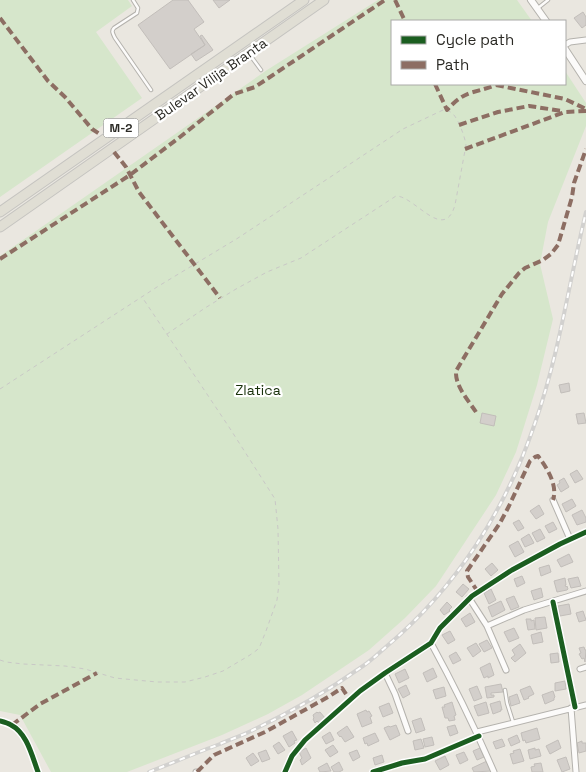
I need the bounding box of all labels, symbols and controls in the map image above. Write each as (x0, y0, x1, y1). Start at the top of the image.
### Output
legend (391, 20, 566, 85)
text: Cycle path (436, 30, 514, 49)
street label: Bulevar Vilija Branta (152, 34, 270, 124)
text: Path (436, 55, 469, 74)
road number: M-2 (104, 119, 138, 138)
park label: Zlatica (235, 381, 281, 399)

